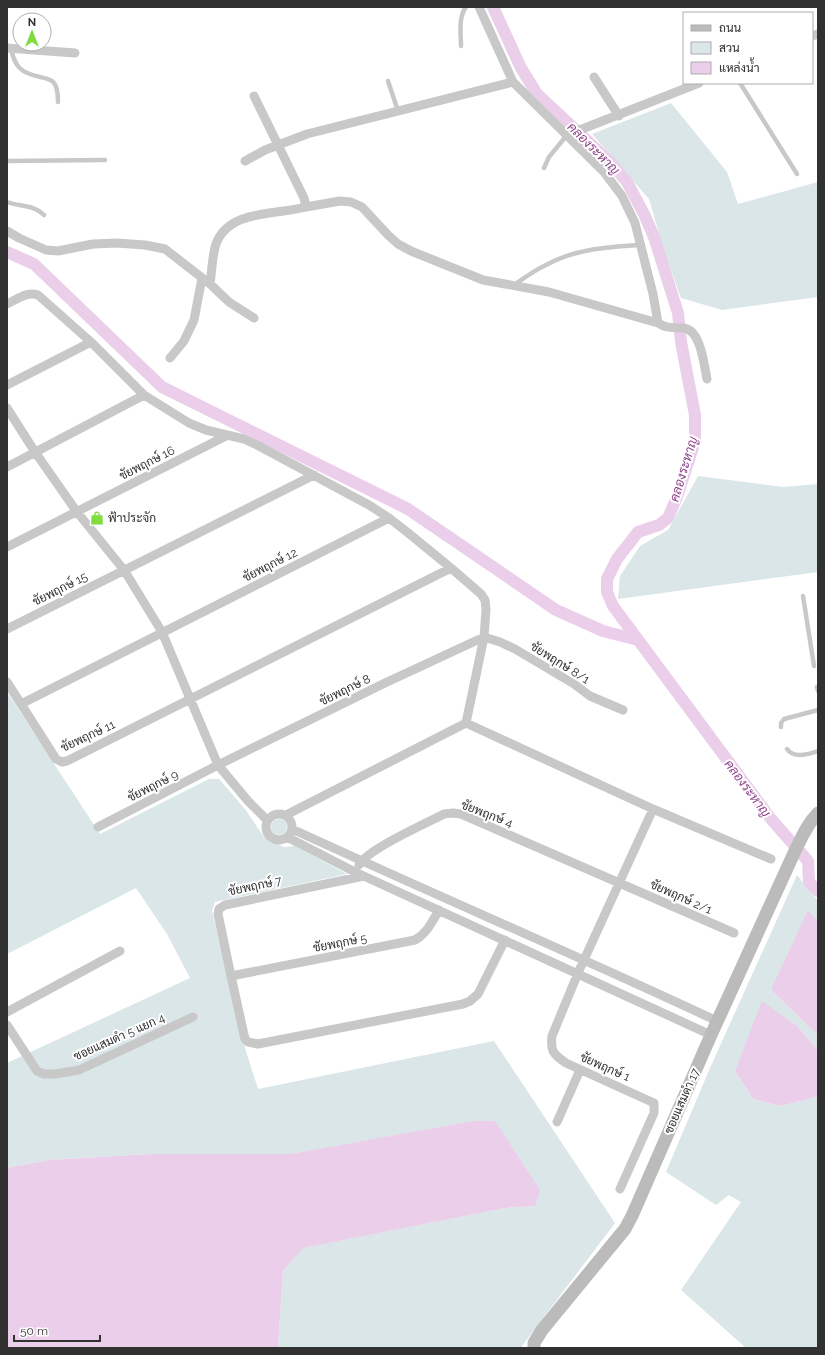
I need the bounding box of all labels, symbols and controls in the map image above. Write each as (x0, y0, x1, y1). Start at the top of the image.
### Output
north arrow (12, 12, 52, 52)
legend (683, 12, 813, 84)
text: N (28, 16, 36, 29)
text: ถนน (719, 21, 742, 35)
text: สวน (719, 41, 740, 55)
text: แหล่งน้ำ (719, 57, 759, 75)
water label: คลองระหาญ (564, 119, 623, 178)
water label: คลองระหาญ (666, 434, 702, 504)
street label: ชัยพฤกษ์ 16 (117, 442, 177, 483)
shop icon: ฟ้าประจัก (89, 510, 105, 526)
place label: ฟ้าประจัก (108, 511, 156, 525)
street label: ชัยพฤกษ์ 12 (240, 544, 300, 585)
street label: ชัยพฤกษ์ 15 (30, 568, 90, 609)
street label: ชัยพฤกษ์ 8/1 (528, 638, 593, 687)
street label: ชัยพฤกษ์ 8 (317, 671, 373, 708)
street label: ชัยพฤกษ์ 11 (58, 716, 117, 755)
water label: คลองระหาญ (720, 757, 774, 821)
street label: ชัยพฤกษ์ 9 (125, 766, 181, 805)
street label: ชัยพฤกษ์ 4 (459, 797, 516, 830)
street label: ชัยพฤกษ์ 7 (227, 872, 284, 898)
street label: ชัยพฤกษ์ 2/1 (648, 876, 715, 917)
street label: ชัยพฤกษ์ 5 (312, 930, 368, 955)
street label: ซอยแสมดำ 5 แยก 4 (71, 1010, 167, 1063)
street label: ชัยพฤกษ์ 1 (578, 1049, 632, 1084)
street label: ซอยแสมดำ 17 (661, 1066, 703, 1136)
scale bar (14, 1317, 100, 1343)
text: 50 m (20, 1324, 48, 1338)

